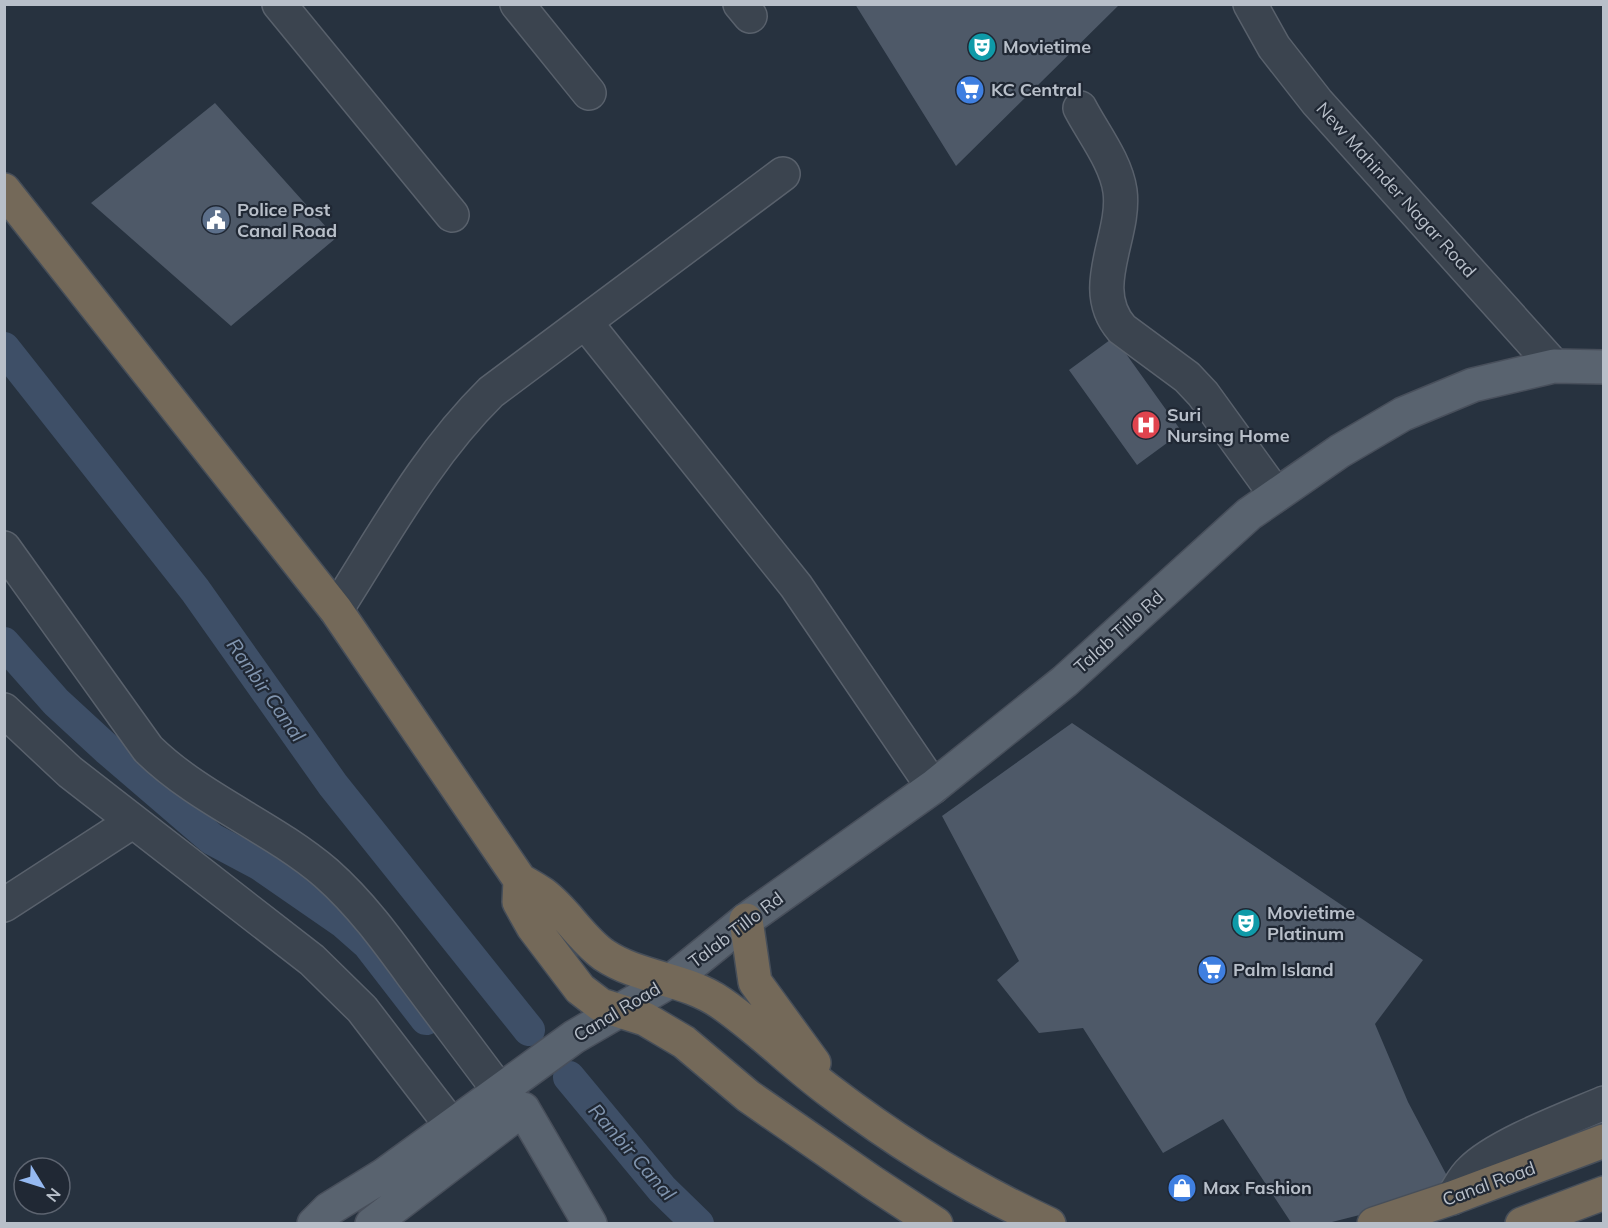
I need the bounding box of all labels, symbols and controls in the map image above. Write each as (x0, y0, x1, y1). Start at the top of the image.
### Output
theatre icon: Movietime (966, 31, 998, 63)
place label: Movietime (1003, 35, 1091, 58)
supermarket icon: KC Central (954, 74, 986, 106)
place label: KC Central (991, 78, 1082, 101)
street label: New Mahinder Nagar Road (1311, 97, 1481, 282)
place label: Police Post Canal Road (237, 198, 337, 242)
public building icon: Police Post Canal Road (200, 204, 232, 236)
place label: Suri Nursing Home (1167, 403, 1290, 447)
hospital icon: Suri Nursing Home (1130, 409, 1162, 441)
street label: Talab Tillo Rd (1069, 585, 1168, 678)
water label: Ranbir Canal (222, 633, 311, 746)
street label: Talab Tillo Rd (684, 887, 788, 973)
place label: Movietime Platinum (1267, 901, 1355, 945)
theatre icon: Movietime Platinum (1230, 907, 1262, 939)
supermarket icon: Palm Island (1196, 954, 1228, 986)
place label: Palm Island (1233, 958, 1334, 981)
street label: Canal Road (569, 977, 664, 1046)
water label: Ranbir Canal (583, 1098, 682, 1206)
north arrow (12, 1156, 72, 1216)
street label: Canal Road (1439, 1156, 1538, 1211)
shop icon: Max Fashion (1166, 1172, 1198, 1204)
place label: Max Fashion (1203, 1176, 1312, 1199)
text: N (42, 1184, 65, 1206)

